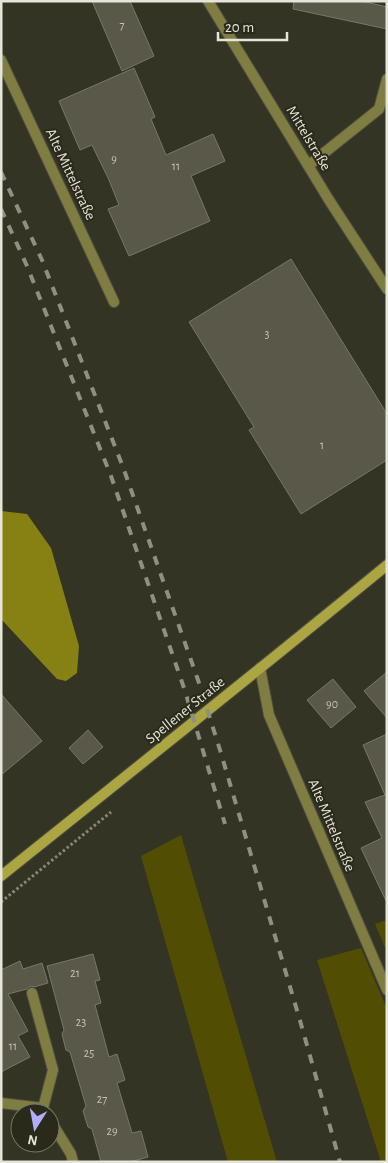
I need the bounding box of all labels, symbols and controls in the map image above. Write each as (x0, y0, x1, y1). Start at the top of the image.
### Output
scale bar (218, 10, 287, 42)
house number: 7 (119, 19, 125, 31)
text: 20 m (225, 20, 254, 35)
street label: Mittelstraße (283, 103, 334, 173)
street label: Alte Mittelstraße (43, 126, 98, 222)
house number: 9 (111, 153, 117, 165)
house number: 11 (172, 160, 180, 172)
house number: 3 (265, 328, 270, 340)
house number: 1 (320, 439, 324, 451)
street label: Spellener Straße (143, 674, 228, 747)
house number: 90 (326, 698, 338, 710)
street label: Alte Mittelstraße (305, 777, 358, 874)
house number: 21 (70, 967, 80, 979)
house number: 23 (76, 1016, 86, 1028)
house number: 11 (9, 1040, 17, 1052)
house number: 25 (84, 1047, 94, 1059)
house number: 27 (97, 1093, 107, 1105)
north arrow (10, 1103, 60, 1153)
house number: 29 (106, 1125, 118, 1137)
text: N (27, 1132, 39, 1148)

